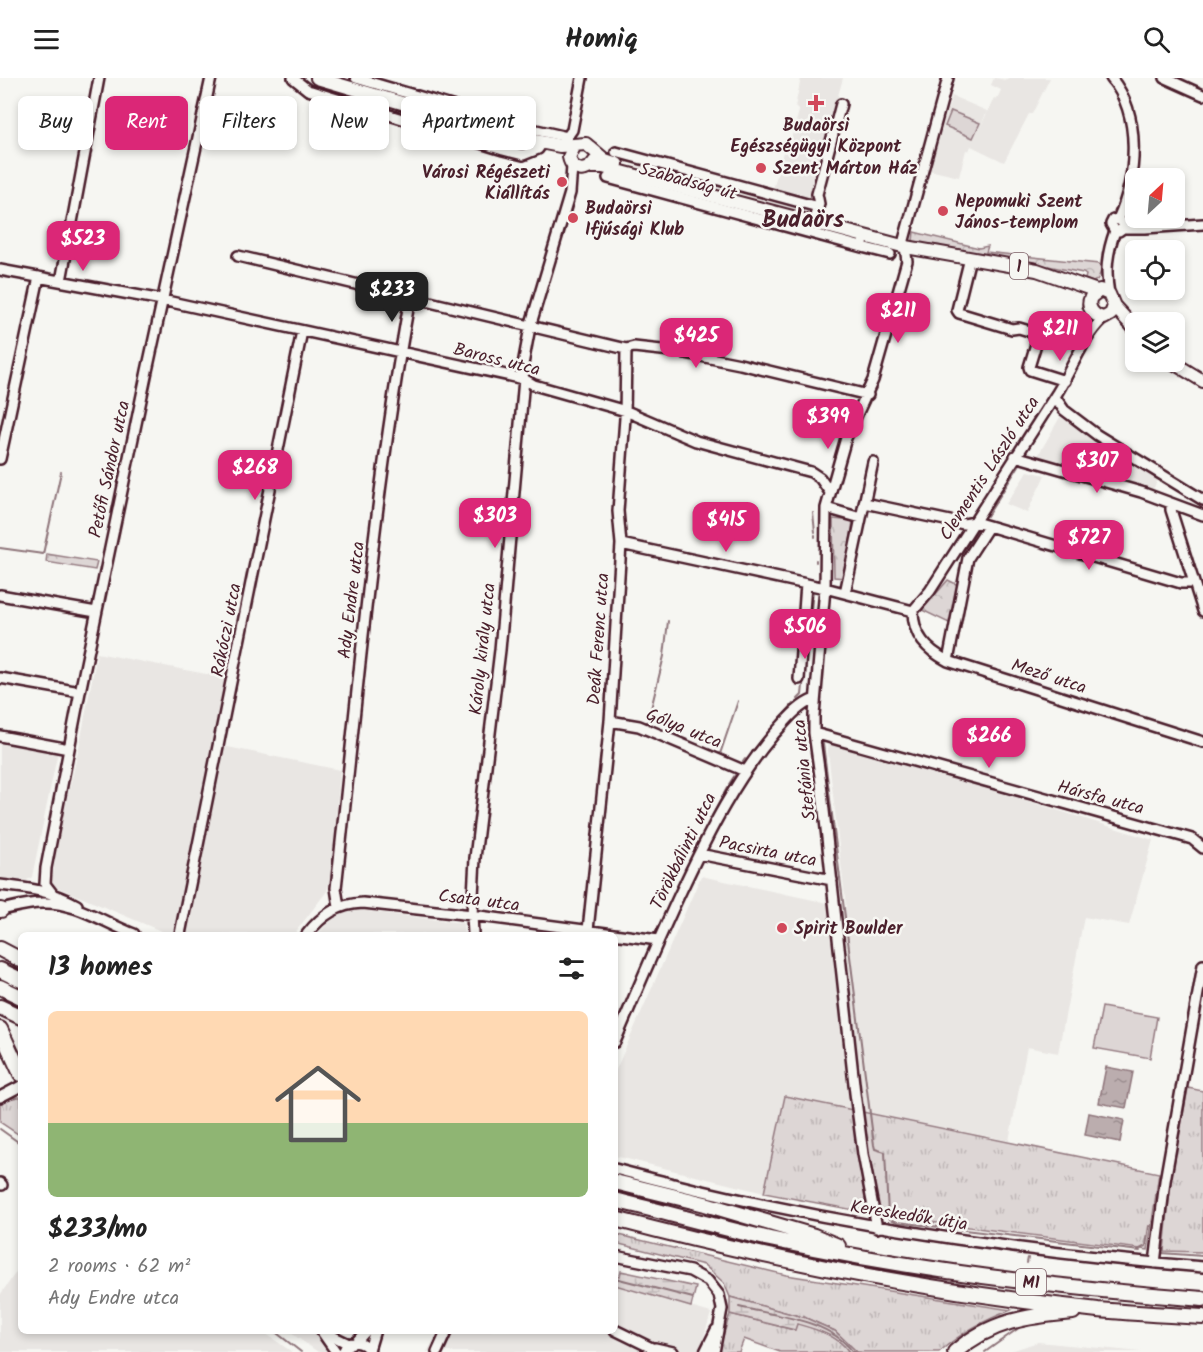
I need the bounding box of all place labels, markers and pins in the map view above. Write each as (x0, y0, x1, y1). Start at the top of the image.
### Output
marker: Budaörsi Egészségügyi Központ (807, 94, 825, 112)
place label: Budaörsi Egészségügyi Központ (731, 112, 902, 162)
place label: Szent Márton Ház (773, 155, 918, 184)
place label: Városi Régészeti Kiállítás (422, 159, 551, 209)
marker: Szent Márton Ház (754, 161, 768, 175)
marker: Városi Régészeti Kiállítás (555, 175, 569, 189)
place label: Nepomuki Szent János-templom (955, 188, 1083, 238)
place label: Budaörsi Ifjúsági Klub (585, 195, 684, 245)
marker: Nepomuki Szent János-templom (936, 204, 950, 218)
marker: Budaörsi Ifjúsági Klub (566, 211, 580, 225)
pin: $523 (47, 221, 119, 272)
pin: $233 (356, 272, 428, 323)
pin: $211 (862, 293, 934, 344)
pin: $211 (1024, 311, 1096, 362)
pin: $425 (660, 318, 732, 369)
pin: $399 (792, 399, 864, 450)
pin: $307 (1061, 443, 1133, 494)
pin: $268 (219, 450, 291, 501)
pin: $303 (459, 498, 531, 549)
pin: $415 (690, 502, 762, 553)
pin: $727 (1053, 520, 1125, 571)
pin: $506 (769, 609, 841, 660)
pin: $266 (953, 718, 1025, 769)
place label: Spirit Boulder (794, 915, 904, 944)
marker: Spirit Boulder (775, 921, 789, 935)

